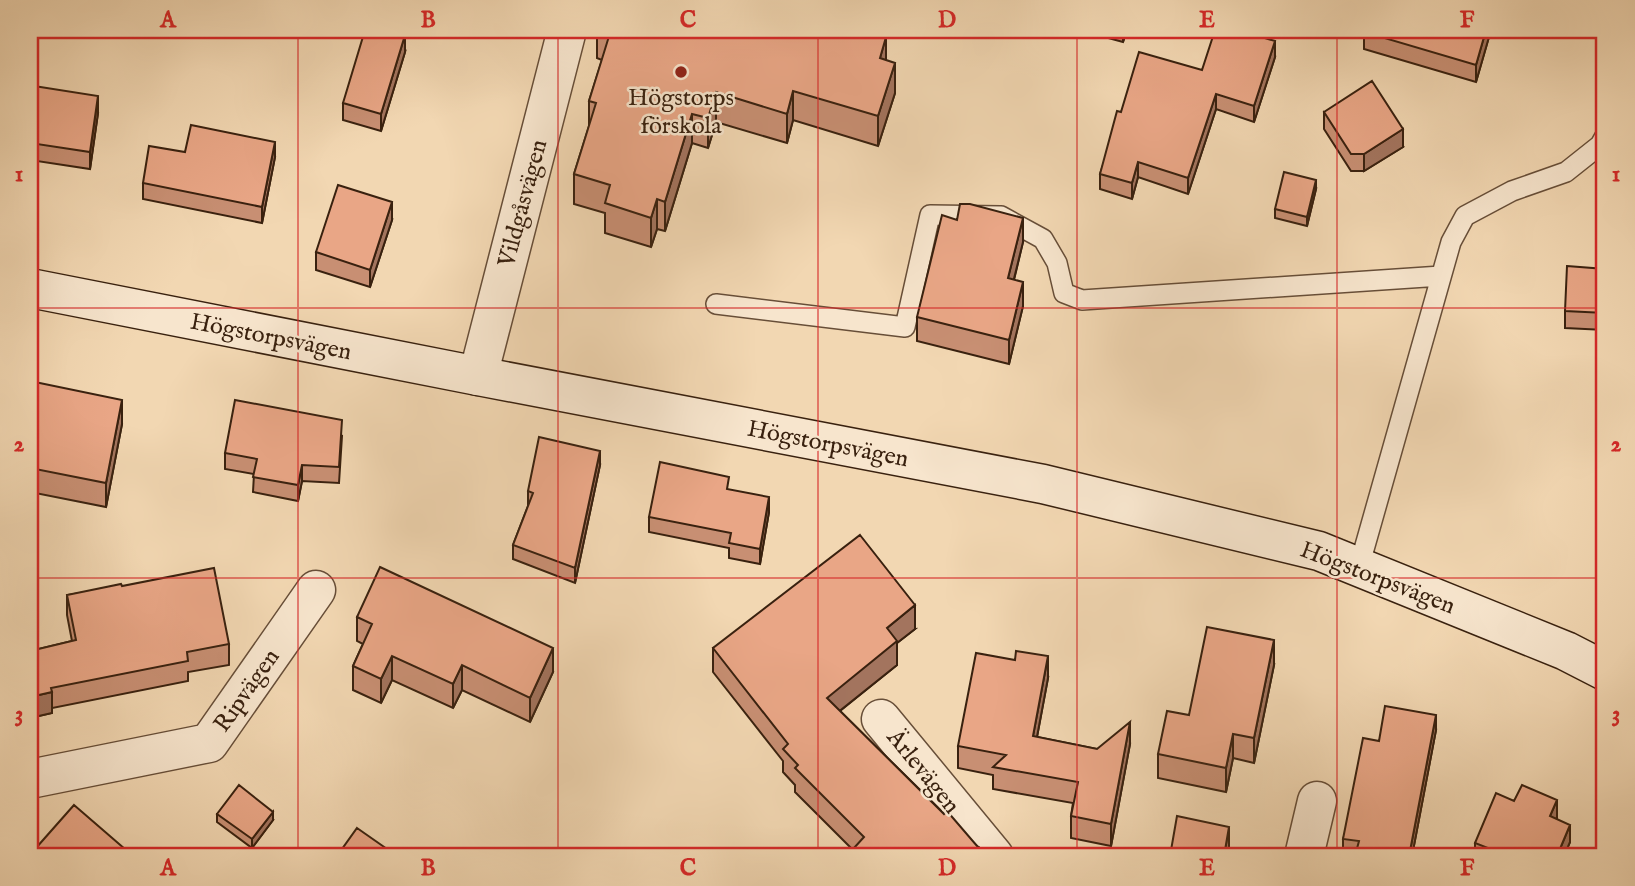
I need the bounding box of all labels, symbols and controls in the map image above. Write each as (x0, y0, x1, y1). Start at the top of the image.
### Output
text: A (159, 6, 177, 35)
text: B (420, 6, 436, 35)
text: C (680, 6, 697, 35)
text: D (938, 6, 956, 35)
text: E (1199, 6, 1215, 35)
text: F (1460, 6, 1475, 35)
marker: Högstorps förskola (673, 64, 689, 80)
place label: Högstorps förskola (628, 83, 734, 142)
street label: Vildgåsvägen (491, 136, 555, 272)
text: 1 (15, 160, 23, 189)
text: 1 (1612, 160, 1620, 189)
street label: Högstorpsvägen (187, 307, 354, 368)
street label: Högstorpsvägen (744, 414, 911, 475)
text: 2 (14, 430, 25, 459)
text: 2 (1611, 430, 1622, 459)
street label: Högstorpsvägen (1296, 535, 1460, 622)
street label: Ripvägen (207, 643, 287, 739)
text: 3 (15, 700, 23, 729)
text: 3 (1612, 700, 1620, 729)
street label: Ärlevägen (879, 722, 967, 821)
text: A (159, 854, 177, 883)
text: B (420, 854, 436, 883)
text: C (680, 854, 697, 883)
text: D (938, 854, 956, 883)
text: E (1199, 854, 1215, 883)
text: F (1460, 854, 1475, 883)

